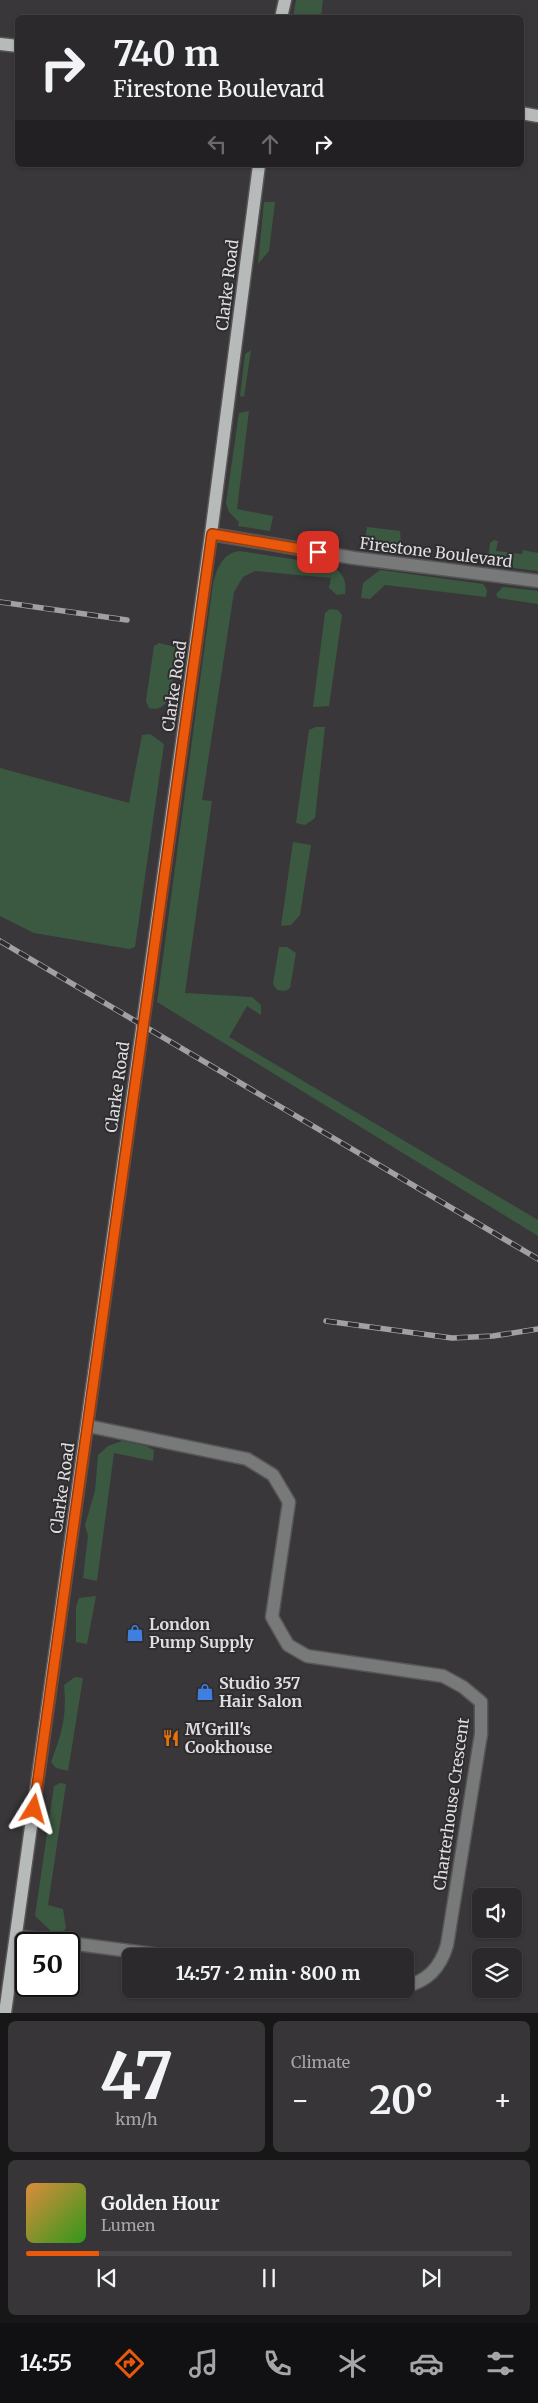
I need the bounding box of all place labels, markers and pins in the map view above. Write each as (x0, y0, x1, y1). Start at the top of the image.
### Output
pin (297, 531, 339, 573)
place label: London Pump Supply (149, 1614, 254, 1652)
shop icon: London Pump Supply (125, 1623, 145, 1643)
place label: Studio 357 Hair Salon (219, 1673, 302, 1711)
shop icon: Studio 357 Hair Salon (195, 1682, 215, 1702)
place label: M'Grill's Cookhouse (185, 1719, 273, 1757)
restaurant icon: M'Grill's Cookhouse (161, 1728, 181, 1748)

